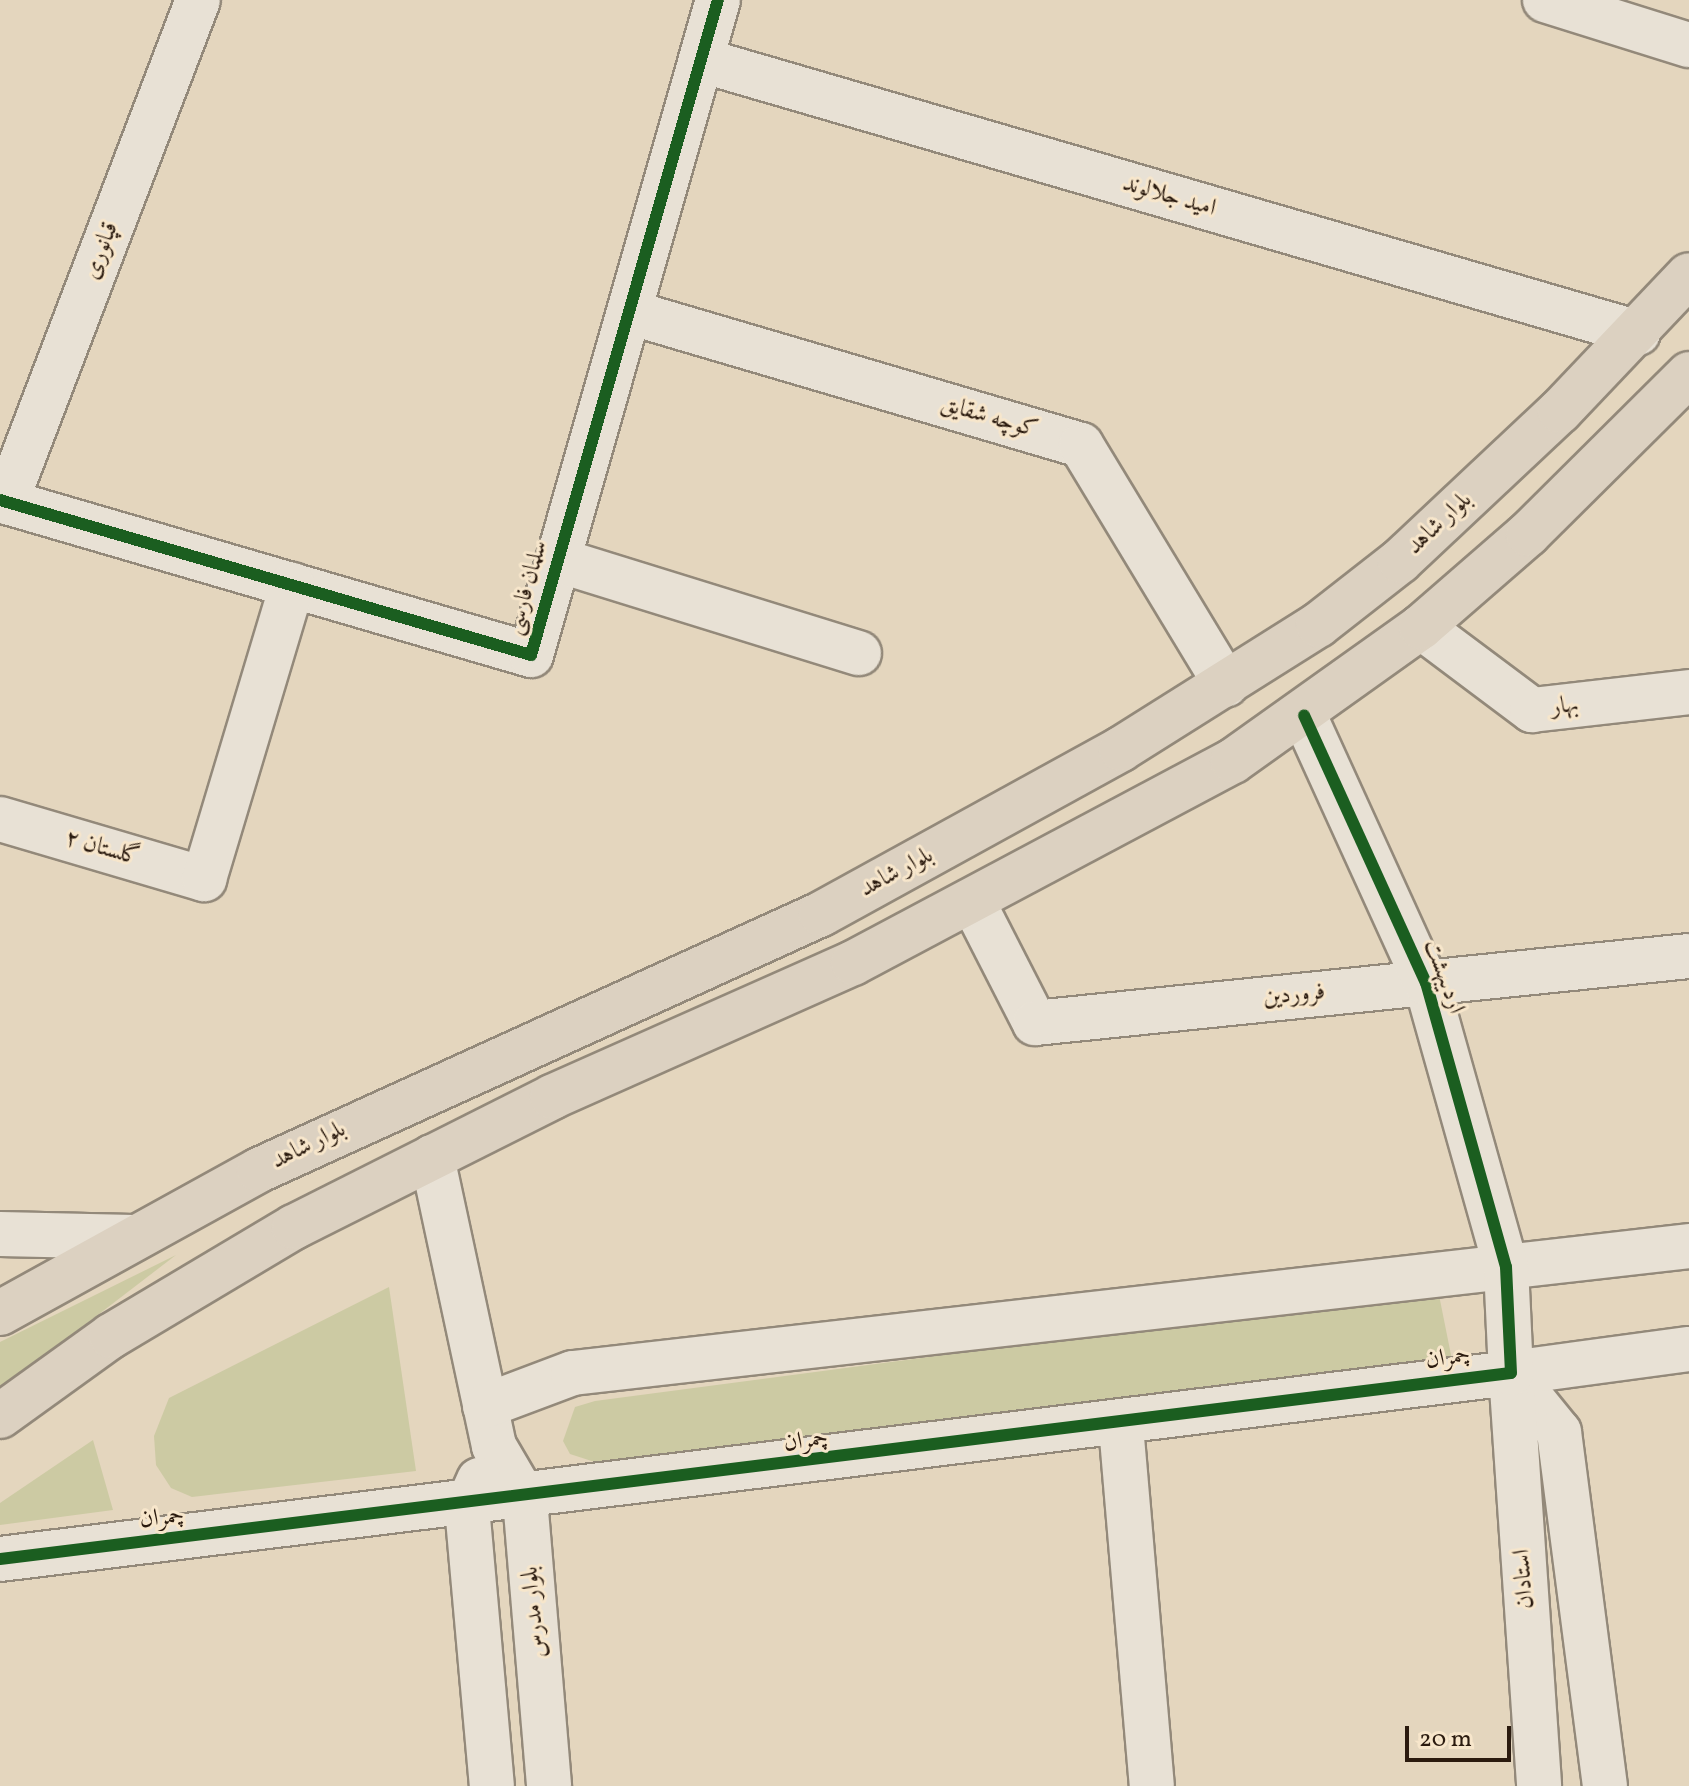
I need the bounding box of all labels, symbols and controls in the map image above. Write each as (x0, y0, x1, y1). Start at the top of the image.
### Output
street label: امید جلالوند (1119, 170, 1219, 224)
street label: قپانوری (78, 218, 126, 284)
street label: کوچه شقایق (937, 390, 1041, 446)
street label: بلوار شاهد (1401, 486, 1479, 562)
street label: سلمان فارسی (501, 537, 555, 639)
street label: بهار (1549, 691, 1581, 723)
street label: گلستان ۲ (61, 825, 143, 873)
street label: بلوار شاهد (855, 842, 939, 904)
street label: اردیبهشت (1416, 936, 1470, 1018)
street label: فروردین (1262, 978, 1326, 1014)
street label: بلوار شاهد (267, 1116, 351, 1176)
street label: چمران (1424, 1342, 1472, 1376)
street label: چمران (782, 1425, 830, 1459)
street label: چمران (138, 1502, 186, 1536)
street label: استادان (1509, 1548, 1541, 1610)
street label: بلوار مدرس (517, 1565, 553, 1659)
scale bar (1409, 1710, 1515, 1760)
text: 20 m (1419, 1723, 1472, 1757)

